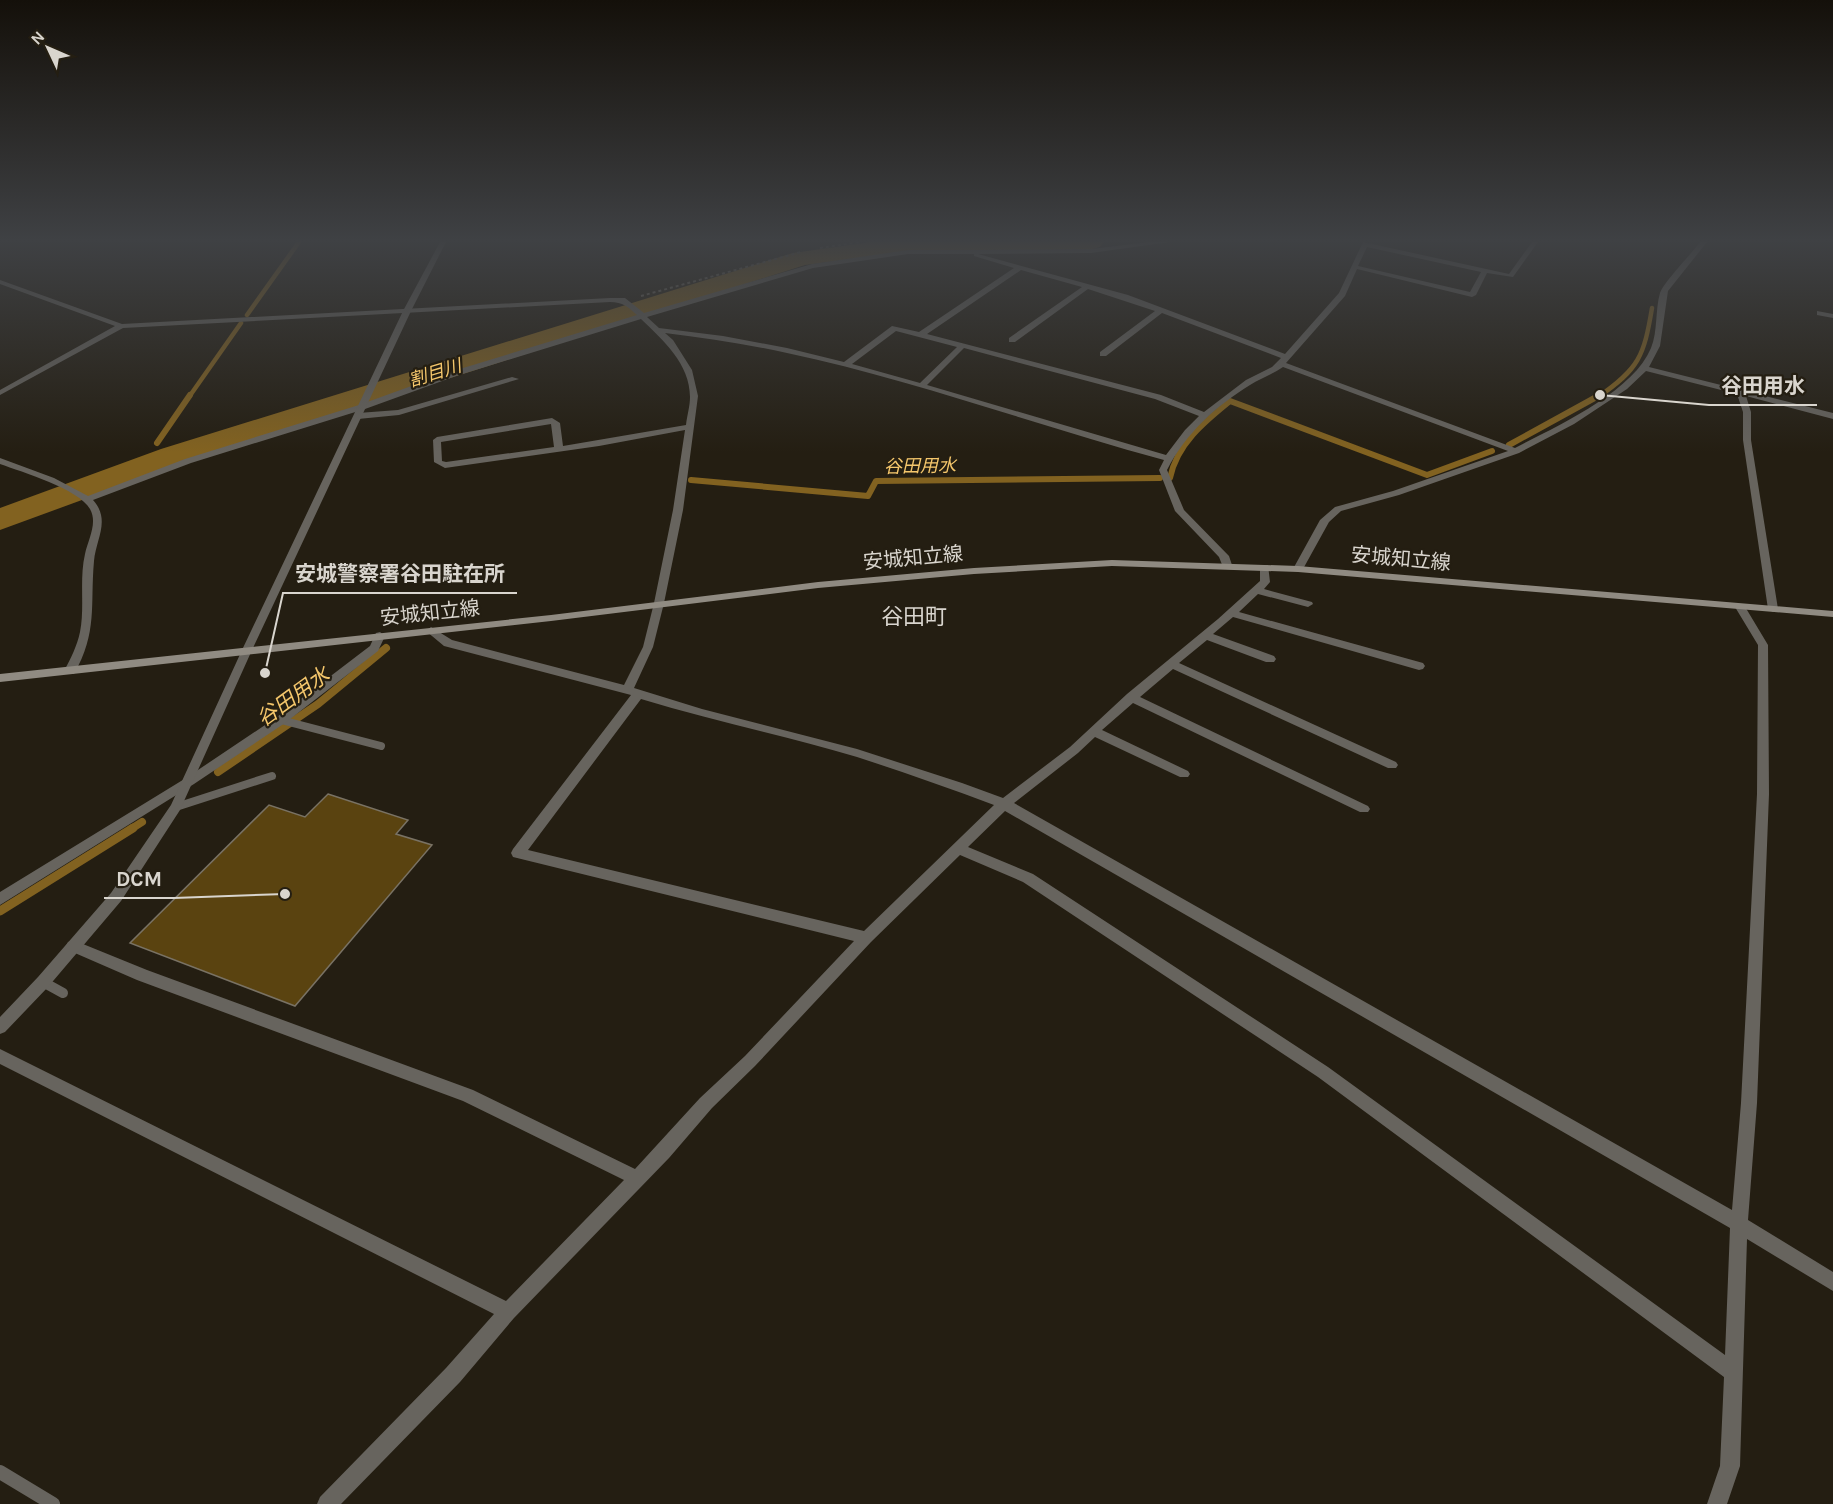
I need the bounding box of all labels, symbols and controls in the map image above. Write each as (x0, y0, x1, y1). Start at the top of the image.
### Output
north arrow (18, 18, 78, 78)
text: N (27, 27, 48, 49)
water label: 割目川 (406, 354, 466, 391)
callout: 谷田用水 (1709, 366, 1817, 405)
text: 谷田用水 (1721, 374, 1805, 398)
water label: 谷田用水 (884, 454, 958, 478)
street label: 安城知立線 (862, 542, 964, 574)
street label: 安城知立線 (1350, 543, 1452, 575)
callout: 安城警察署谷田駐在所 (283, 554, 517, 593)
text: 安城警察署谷田駐在所 (295, 562, 505, 586)
street label: 安城知立線 (379, 596, 481, 630)
district label: 谷田町 (881, 604, 947, 630)
water label: 谷田用水 (252, 661, 336, 731)
callout: DCM (104, 859, 174, 898)
text: DCM (116, 867, 162, 891)

